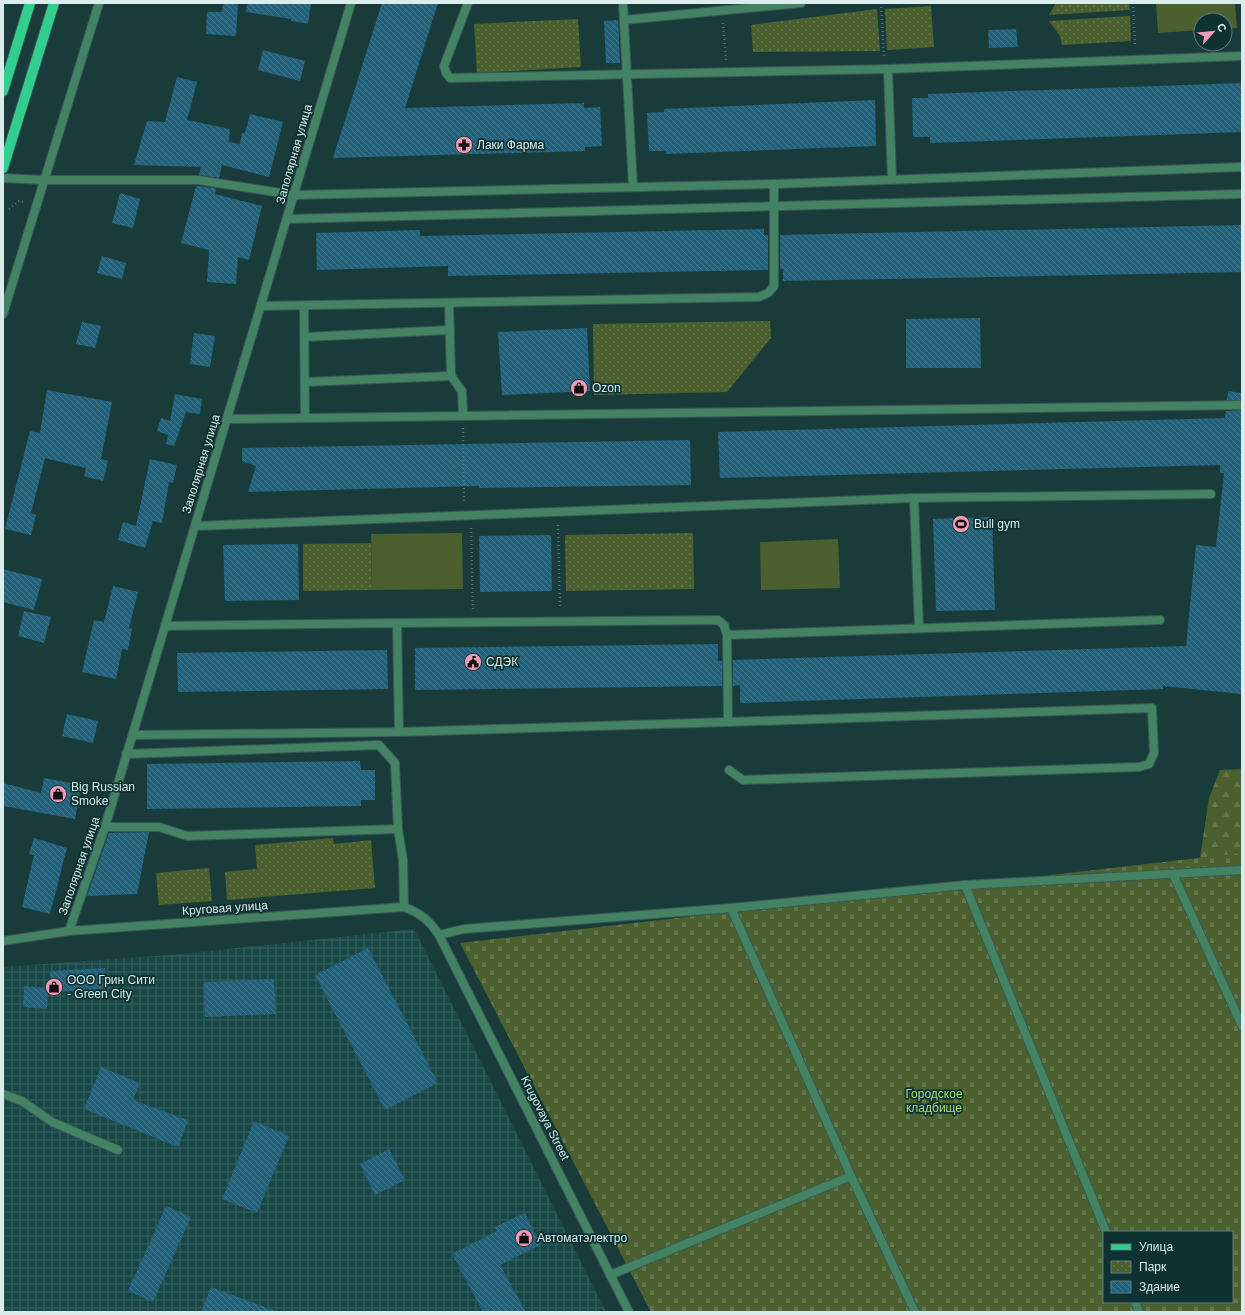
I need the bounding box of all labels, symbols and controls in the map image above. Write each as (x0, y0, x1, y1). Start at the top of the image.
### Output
north arrow (1193, 12, 1233, 52)
text: С (1215, 21, 1229, 34)
street label: Заполярная улица (273, 102, 315, 205)
pharmacy icon: Лаки Фарма (454, 135, 474, 155)
place label: Лаки Фарма (477, 138, 545, 152)
shop icon: Ozon (569, 378, 589, 398)
place label: Ozon (592, 381, 621, 395)
street label: Заполярная улица (179, 412, 223, 515)
sports icon: Bull gym (951, 514, 971, 534)
place label: Bull gym (974, 517, 1020, 531)
public building icon: СДЭК (463, 652, 483, 672)
place label: СДЭК (486, 655, 518, 669)
place label: Big Russian Smoke (71, 780, 135, 808)
shop icon: Big Russian Smoke (48, 784, 68, 804)
street label: Заполярная улица (56, 815, 103, 917)
street label: Круговая улица (182, 898, 269, 918)
place label: ООО Грин Сити - Green City (67, 973, 155, 1001)
shop icon: ООО Грин Сити - Green City (44, 977, 64, 997)
street label: Krugovaya Street (518, 1074, 573, 1163)
park label: Городское кладбище (905, 1087, 963, 1115)
shop icon: Автоматэлектро (514, 1228, 534, 1248)
place label: Автоматэлектро (537, 1231, 627, 1245)
legend (1103, 1231, 1233, 1303)
text: Улица (1139, 1240, 1173, 1254)
text: Парк (1139, 1260, 1167, 1274)
text: Здание (1139, 1280, 1180, 1294)

